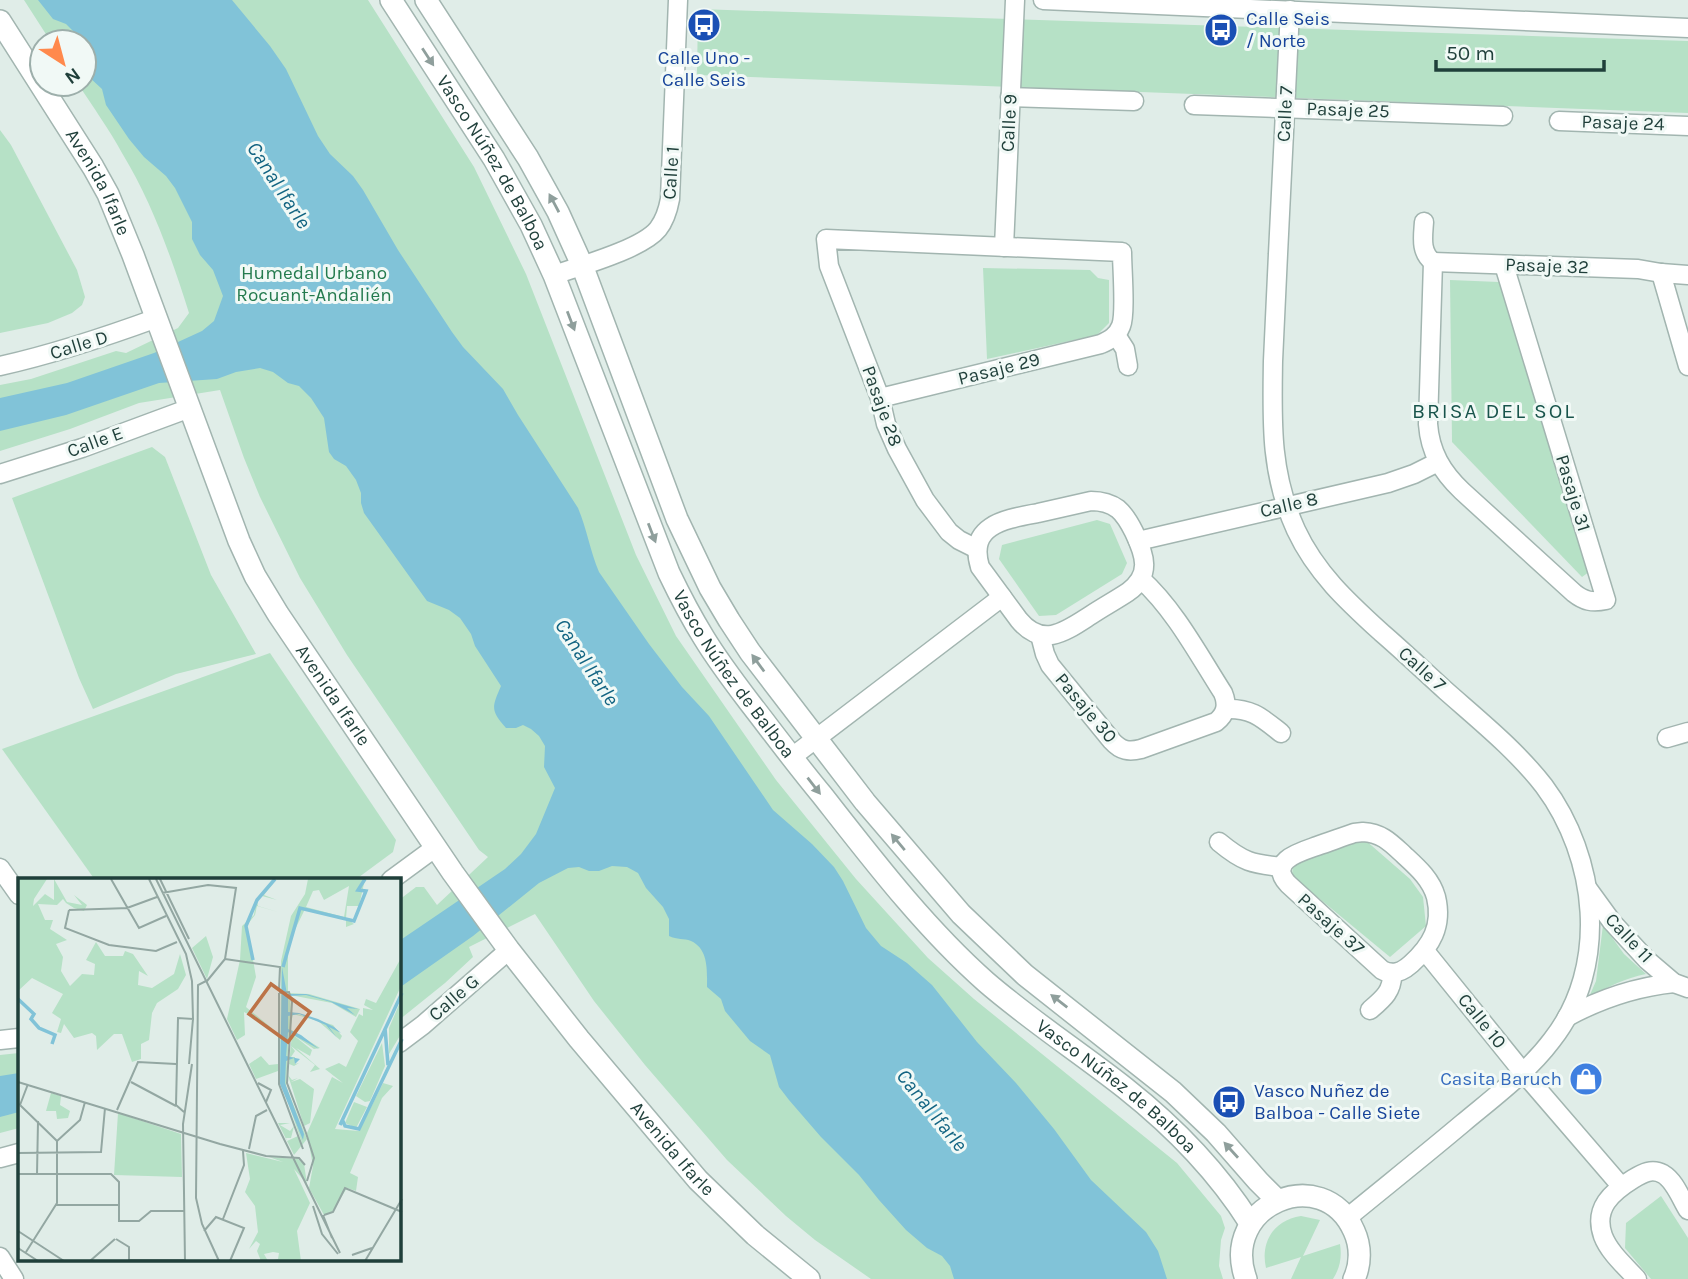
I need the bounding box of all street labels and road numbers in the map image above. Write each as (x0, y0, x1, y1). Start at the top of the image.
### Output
street label: Vasco Núñez de Balboa (432, 71, 552, 254)
street label: Calle 7 (1273, 85, 1297, 143)
street label: Calle 9 (996, 93, 1022, 153)
street label: Pasaje 25 (1306, 98, 1390, 122)
street label: Pasaje 24 (1581, 111, 1665, 135)
street label: Avenida Ifarle (61, 125, 135, 239)
street label: Calle 1 (658, 146, 684, 200)
street label: Pasaje 32 (1505, 254, 1589, 278)
street label: Calle D (47, 326, 111, 364)
street label: Pasaje 29 (956, 348, 1042, 390)
street label: Pasaje 28 (857, 363, 907, 449)
street label: Calle E (64, 422, 126, 462)
street label: Pasaje 31 (1551, 452, 1595, 534)
street label: Calle 8 (1258, 488, 1320, 522)
street label: Vasco Núñez de Balboa (668, 587, 799, 763)
street label: Avenida Ifarle (291, 641, 375, 750)
street label: Calle 7 (1394, 642, 1450, 696)
street label: Pasaje 30 (1051, 669, 1121, 747)
street label: Pasaje 37 (1293, 888, 1369, 960)
street label: Calle 11 (1601, 909, 1657, 967)
street label: Calle G (424, 970, 484, 1026)
street label: Calle 10 (1453, 989, 1511, 1053)
street label: Vasco Núñez de Balboa (1032, 1015, 1201, 1158)
street label: Avenida Ifarle (626, 1097, 719, 1201)

